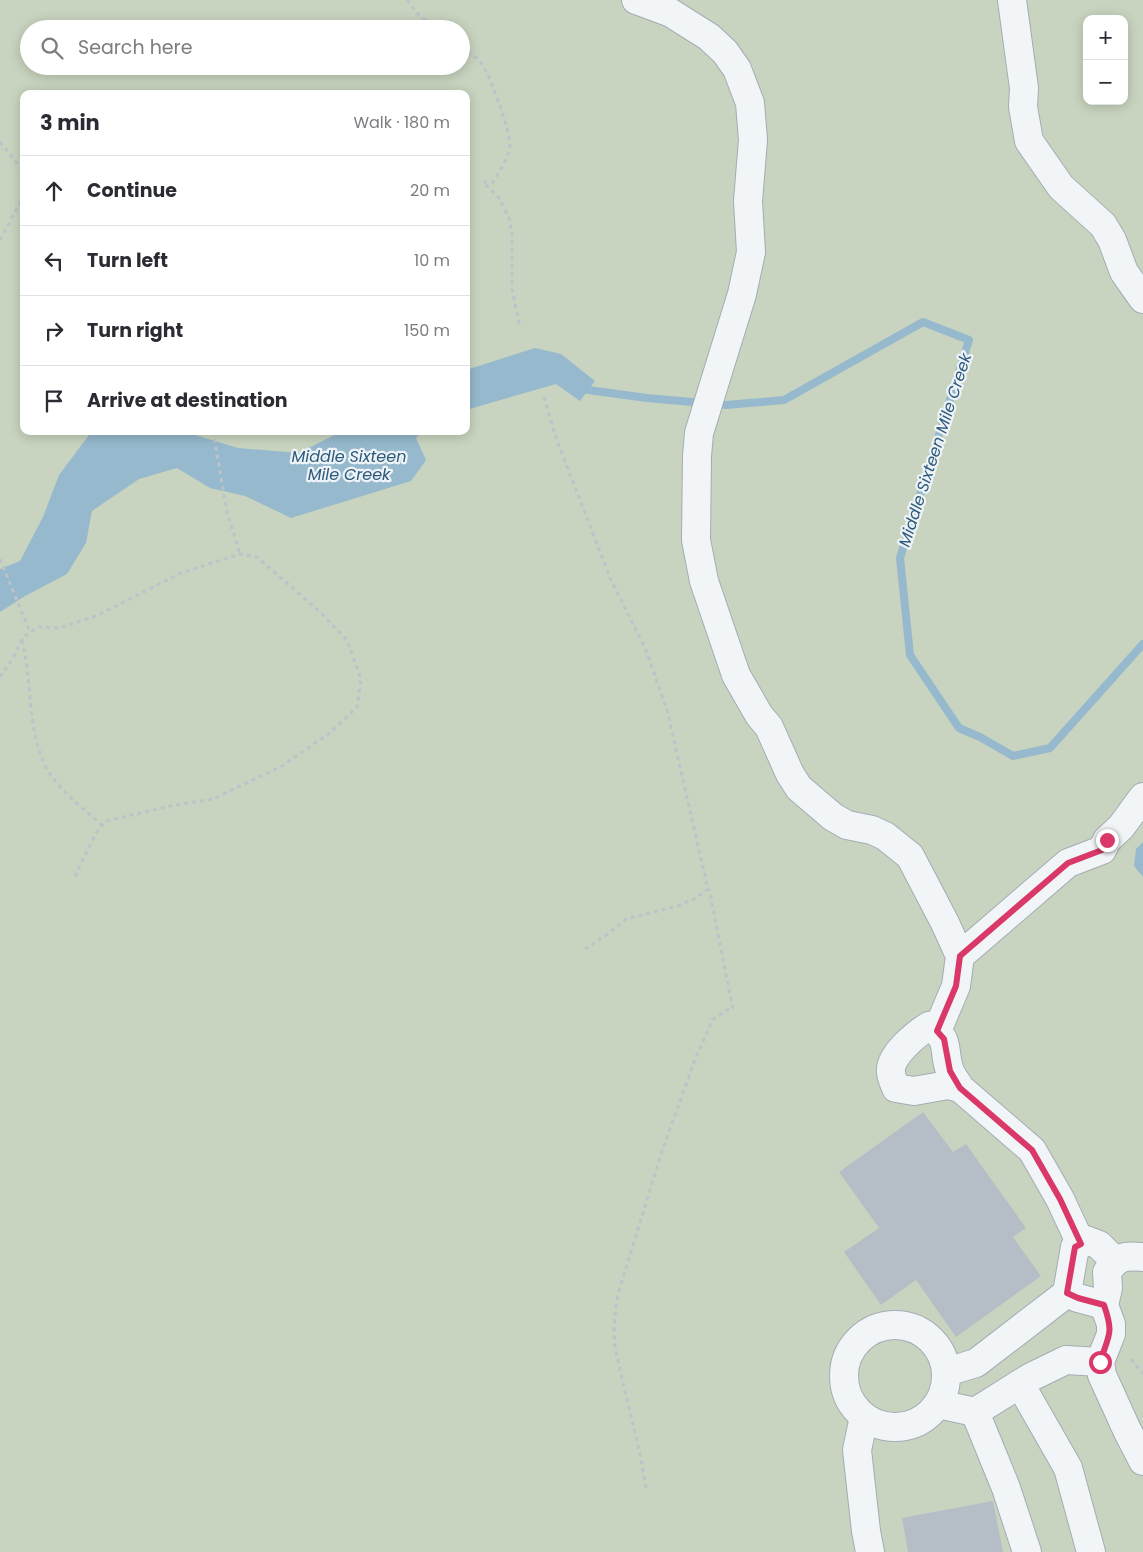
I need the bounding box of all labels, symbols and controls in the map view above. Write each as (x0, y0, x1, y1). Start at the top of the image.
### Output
map controls (1083, 15, 1128, 105)
button: + (1083, 15, 1128, 60)
search box (20, 20, 470, 75)
icon: search (38, 34, 66, 62)
text: Search here (78, 34, 192, 61)
button: − (1083, 60, 1128, 105)
text: 3 min (40, 108, 100, 137)
text: Walk · 180 m (353, 111, 450, 134)
icon: ahead (40, 177, 68, 205)
text: Continue (87, 177, 177, 204)
text: 20 m (410, 179, 450, 202)
icon: left (40, 247, 68, 275)
text: Turn left (87, 247, 168, 274)
text: 10 m (414, 249, 450, 272)
icon: right (40, 317, 68, 345)
text: Turn right (87, 317, 183, 344)
text: 150 m (404, 319, 450, 342)
water label: Middle Sixteen Mile Creek (893, 350, 977, 550)
icon: arrive (40, 387, 68, 415)
text: Arrive at destination (87, 387, 288, 414)
water label: Middle Sixteen Mile Creek (292, 445, 406, 486)
route end (1096, 829, 1119, 852)
route start (1089, 1351, 1112, 1374)

